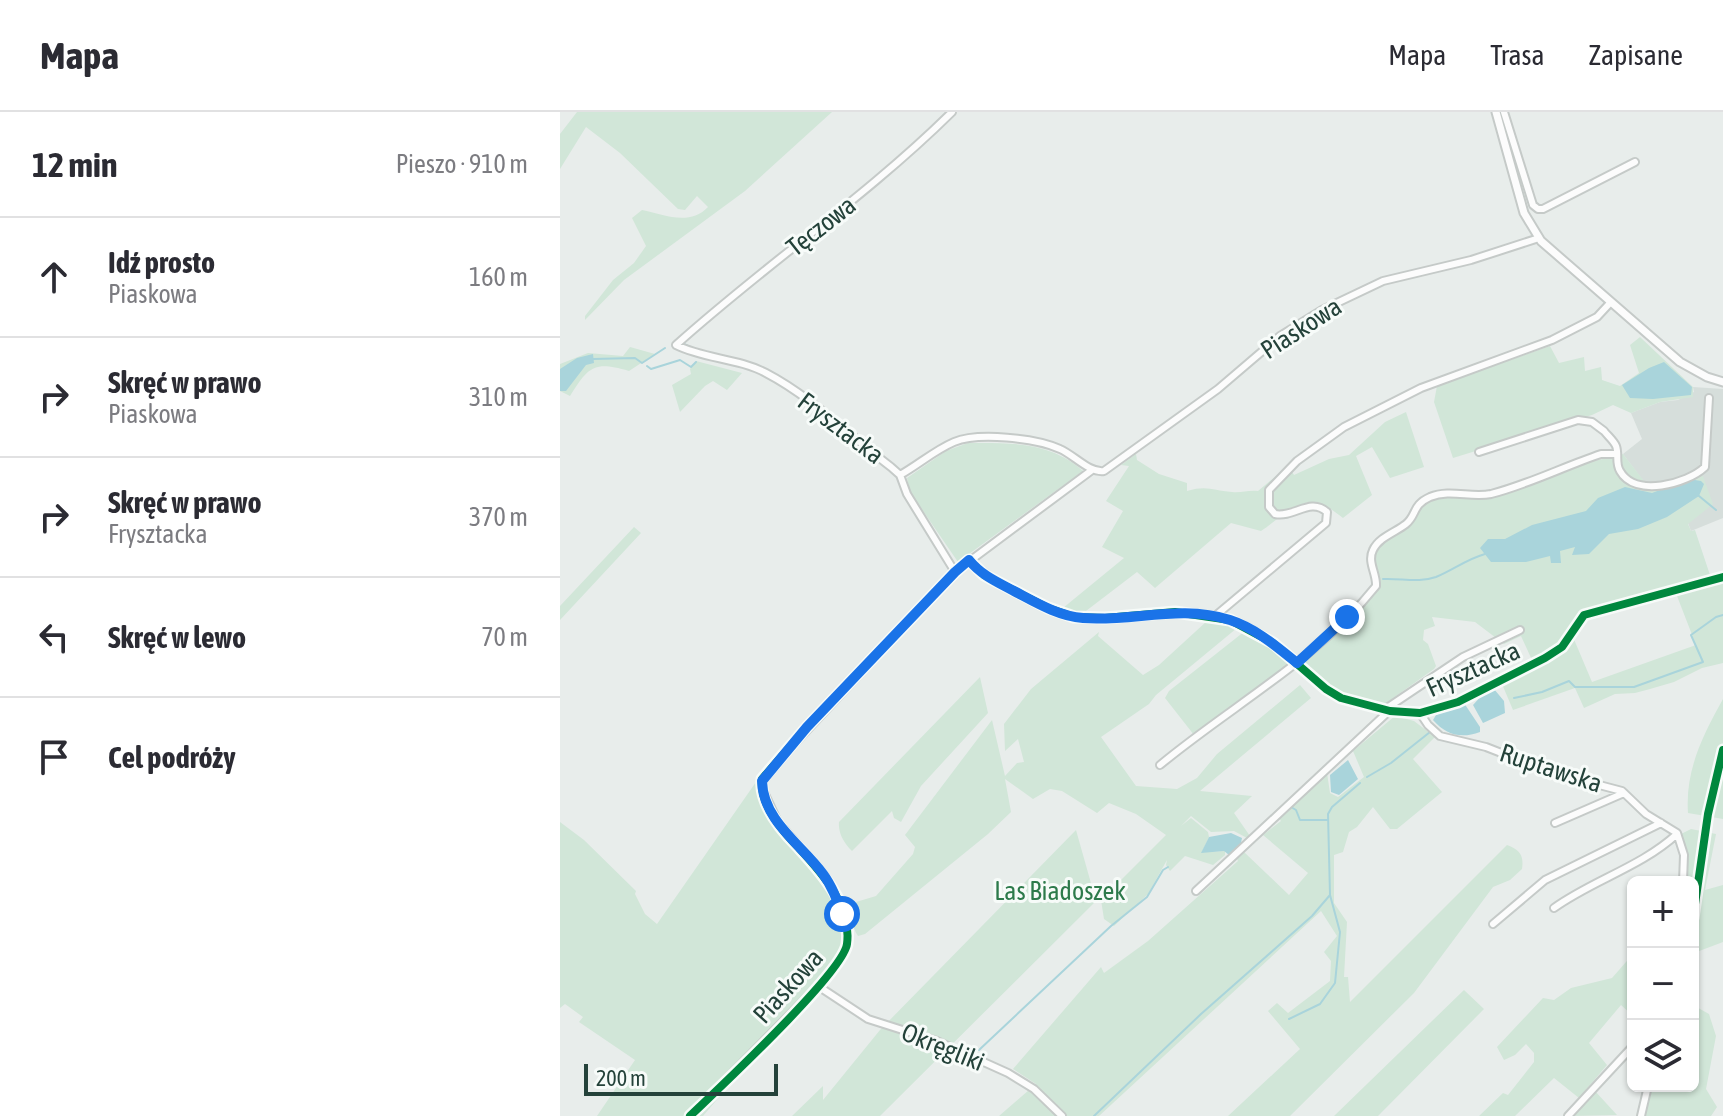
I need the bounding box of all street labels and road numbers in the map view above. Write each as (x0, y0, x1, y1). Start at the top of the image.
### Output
street label: Tęczowa (780, 190, 862, 262)
street label: Piaskowa (1255, 291, 1347, 365)
street label: Frysztacka (792, 386, 890, 470)
street label: Frysztacka (1421, 635, 1525, 703)
street label: Ruptawska (1496, 737, 1606, 799)
street label: Piaskowa (747, 943, 829, 1029)
street label: Okręgliki (897, 1017, 989, 1077)

